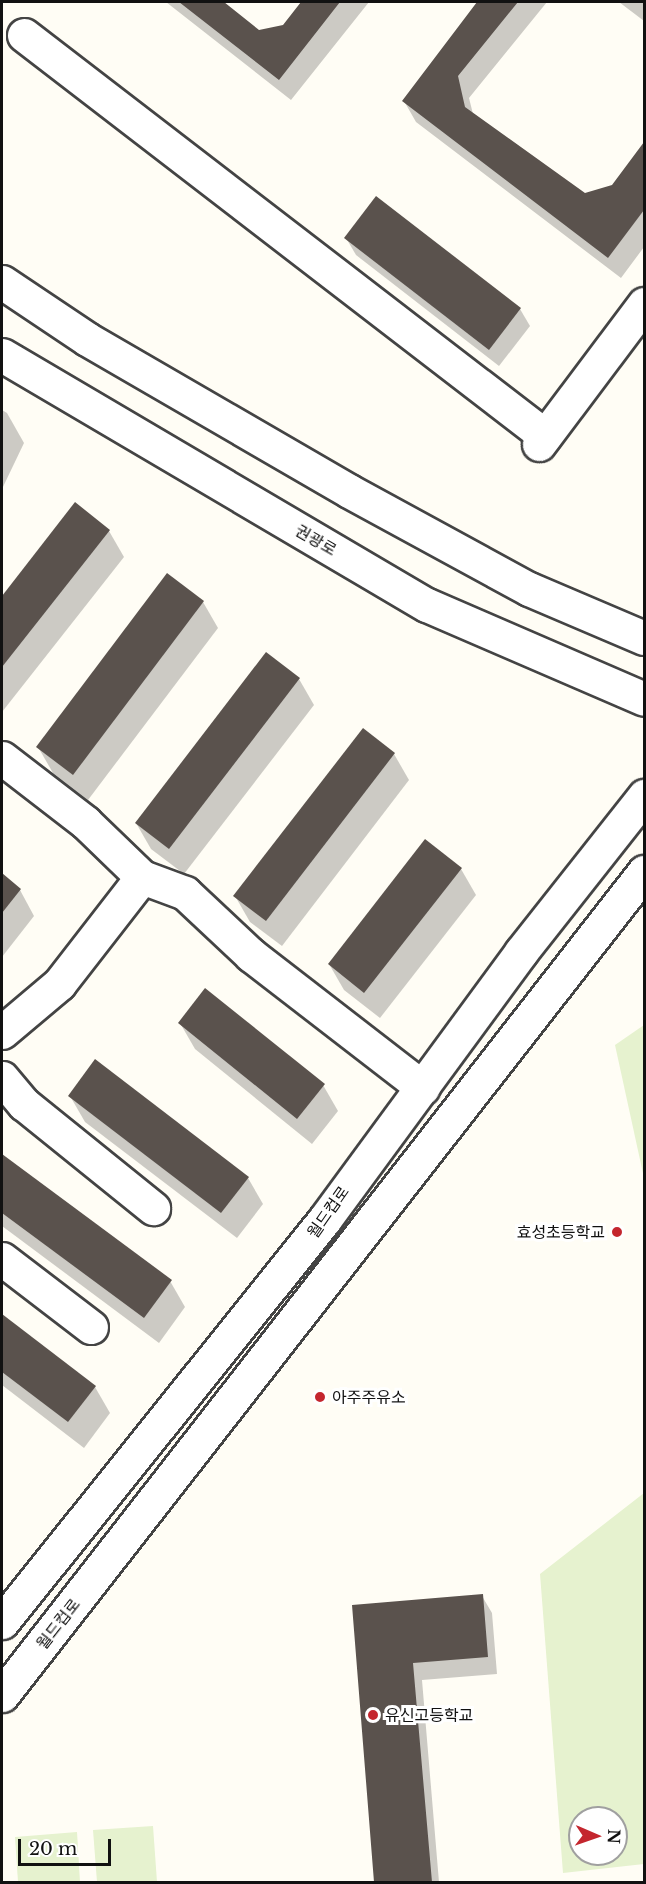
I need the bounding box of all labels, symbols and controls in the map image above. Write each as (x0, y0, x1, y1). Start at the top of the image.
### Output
street label: 권광로 (292, 521, 340, 559)
street label: 월드컵로 (303, 1182, 353, 1242)
place label: 효성초등학교 (517, 1222, 605, 1242)
marker: 효성초등학교 (610, 1225, 624, 1239)
place label: 아주주유소 (332, 1387, 406, 1407)
marker: 아주주유소 (313, 1390, 327, 1404)
street label: 월드컵로 (32, 1595, 84, 1653)
place label: 유신고등학교 (385, 1705, 473, 1725)
marker: 유신고등학교 (366, 1708, 380, 1722)
north arrow (568, 1806, 628, 1866)
scale bar (21, 1827, 114, 1865)
text: N (604, 1829, 624, 1844)
text: 20 m (29, 1838, 77, 1860)

